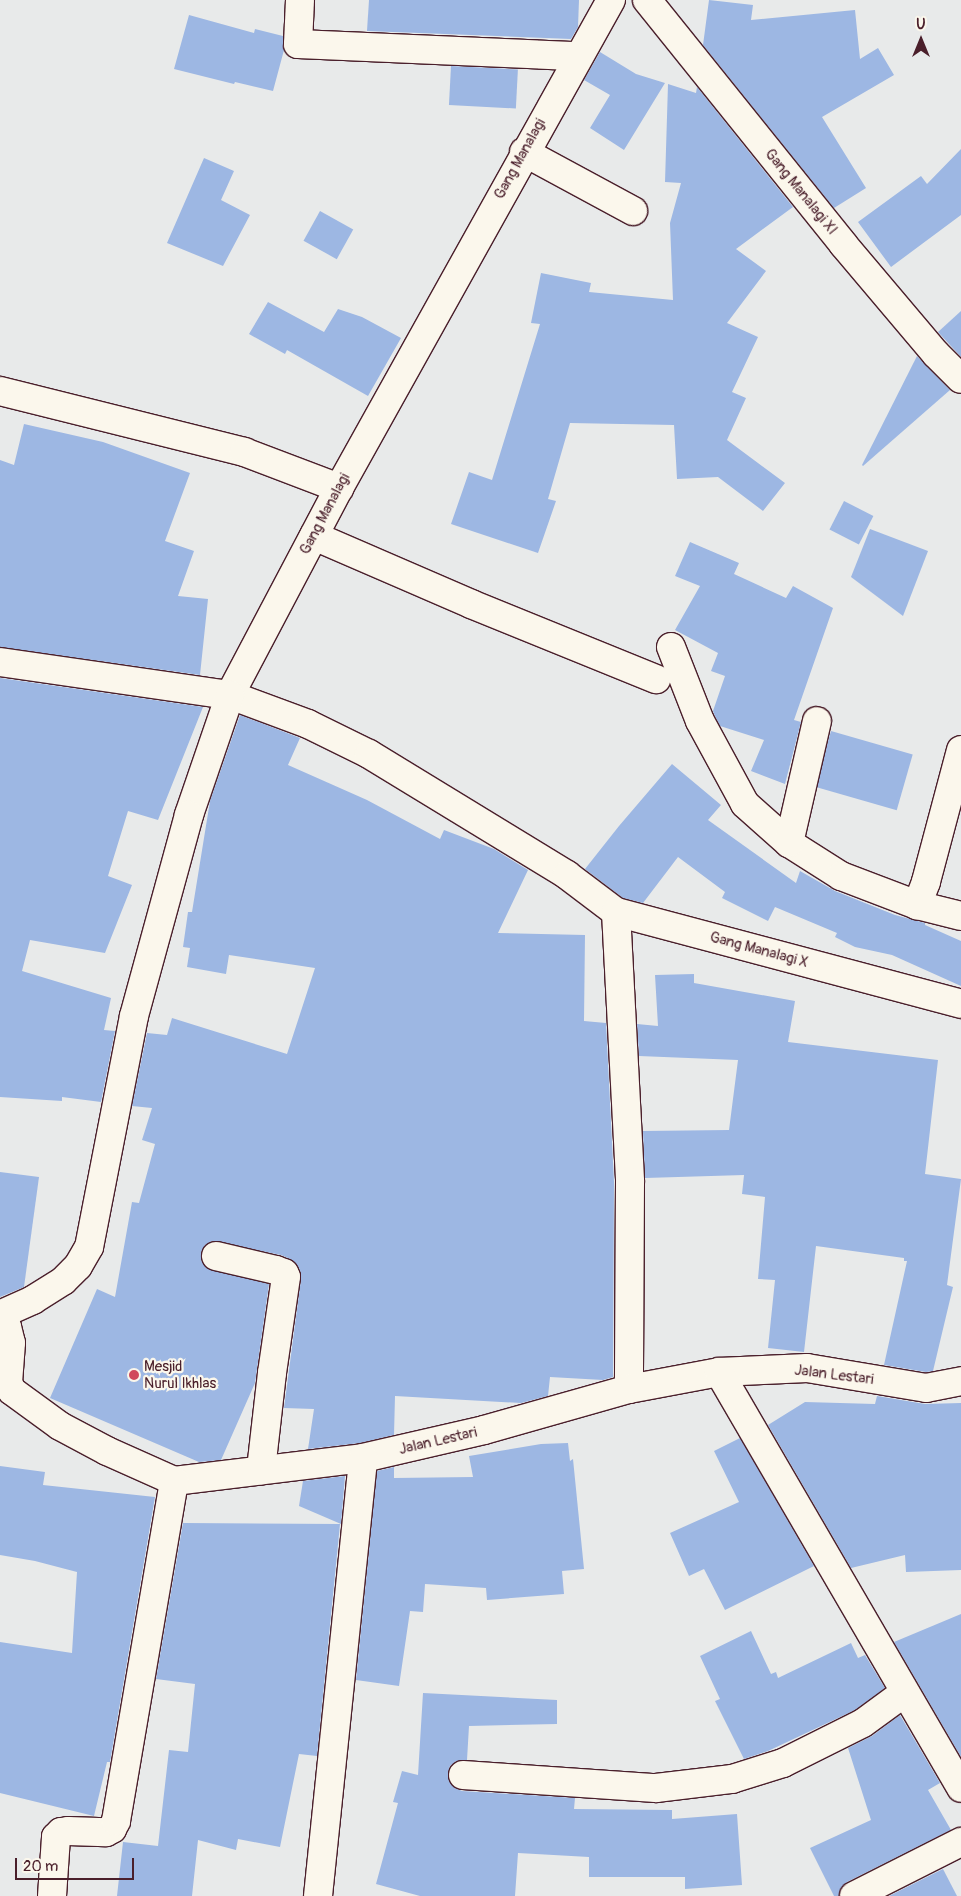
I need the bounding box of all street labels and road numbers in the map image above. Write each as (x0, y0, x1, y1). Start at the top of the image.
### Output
street label: Gang Manalagi (490, 116, 550, 202)
street label: Gang Manalagi XI (761, 145, 841, 239)
street label: Gang Manalagi (296, 470, 354, 558)
street label: Gang Manalagi X (708, 928, 810, 972)
street label: Jalan Lestari (793, 1361, 875, 1389)
street label: Jalan Lestari (397, 1423, 479, 1459)

